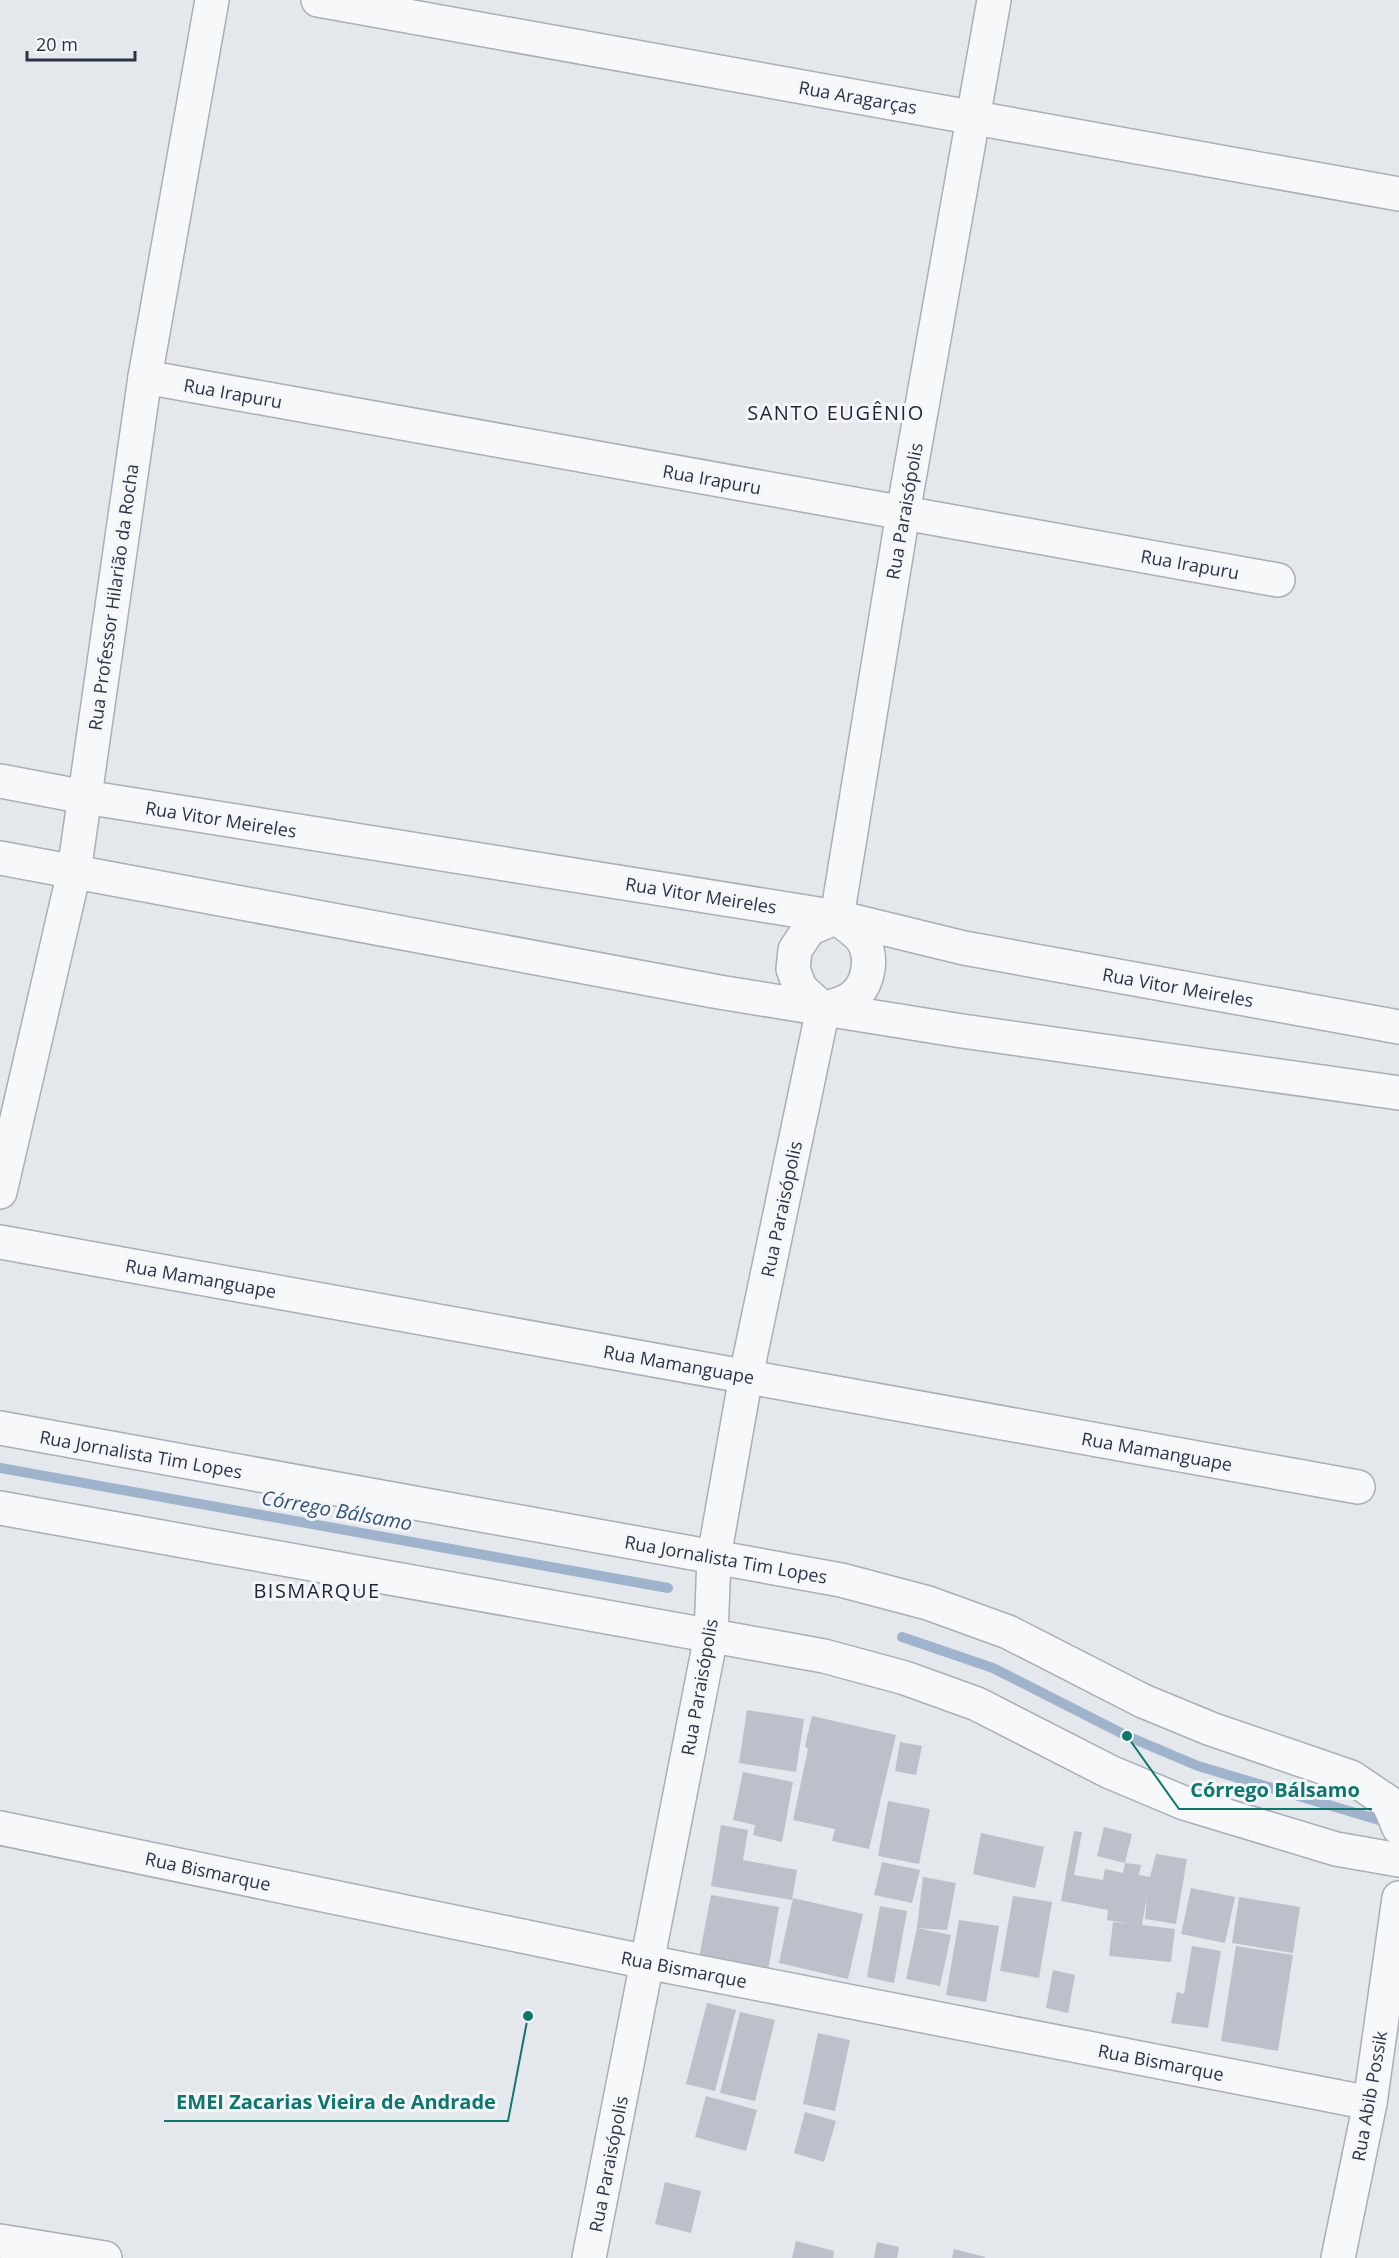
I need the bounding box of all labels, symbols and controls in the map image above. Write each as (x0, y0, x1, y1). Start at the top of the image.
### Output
scale bar (27, 24, 135, 62)
text: 20 m (36, 32, 78, 56)
street label: Rua Aragarças (797, 75, 919, 119)
street label: Rua Irapuru (182, 373, 284, 413)
district label: SANTO EUGÊNIO (747, 399, 925, 426)
street label: Rua Paraisópolis (880, 441, 928, 581)
street label: Rua Irapuru (661, 459, 763, 499)
street label: Rua Professor Hilarião da Rocha (82, 462, 144, 732)
street label: Rua Irapuru (1139, 544, 1241, 584)
street label: Rua Vitor Meireles (144, 795, 298, 843)
street label: Rua Vitor Meireles (624, 871, 778, 919)
street label: Rua Vitor Meireles (1101, 962, 1255, 1012)
street label: Rua Paraisópolis (755, 1139, 807, 1279)
street label: Rua Mamanguape (124, 1253, 278, 1303)
street label: Rua Mamanguape (602, 1339, 756, 1389)
street label: Rua Jornalista Tim Lopes (38, 1424, 244, 1484)
street label: Rua Mamanguape (1080, 1426, 1234, 1476)
water label: Córrego Bálsamo (260, 1483, 414, 1537)
street label: Rua Jornalista Tim Lopes (623, 1529, 829, 1589)
district label: BISMARQUE (253, 1577, 381, 1604)
street label: Rua Paraisópolis (675, 1617, 723, 1757)
callout: Córrego Bálsamo (1179, 1771, 1372, 1809)
text: Córrego Bálsamo (1190, 1776, 1360, 1803)
street label: Rua Bismarque (143, 1846, 273, 1896)
street label: Rua Bismarque (619, 1945, 749, 1993)
street label: Rua Abib Possik (1346, 2028, 1392, 2163)
street label: Rua Bismarque (1096, 2038, 1226, 2086)
callout: EMEI Zacarias Vieira de Andrade (164, 2083, 508, 2121)
text: EMEI Zacarias Vieira de Andrade (176, 2088, 496, 2115)
street label: Rua Paraisópolis (583, 2094, 633, 2234)

